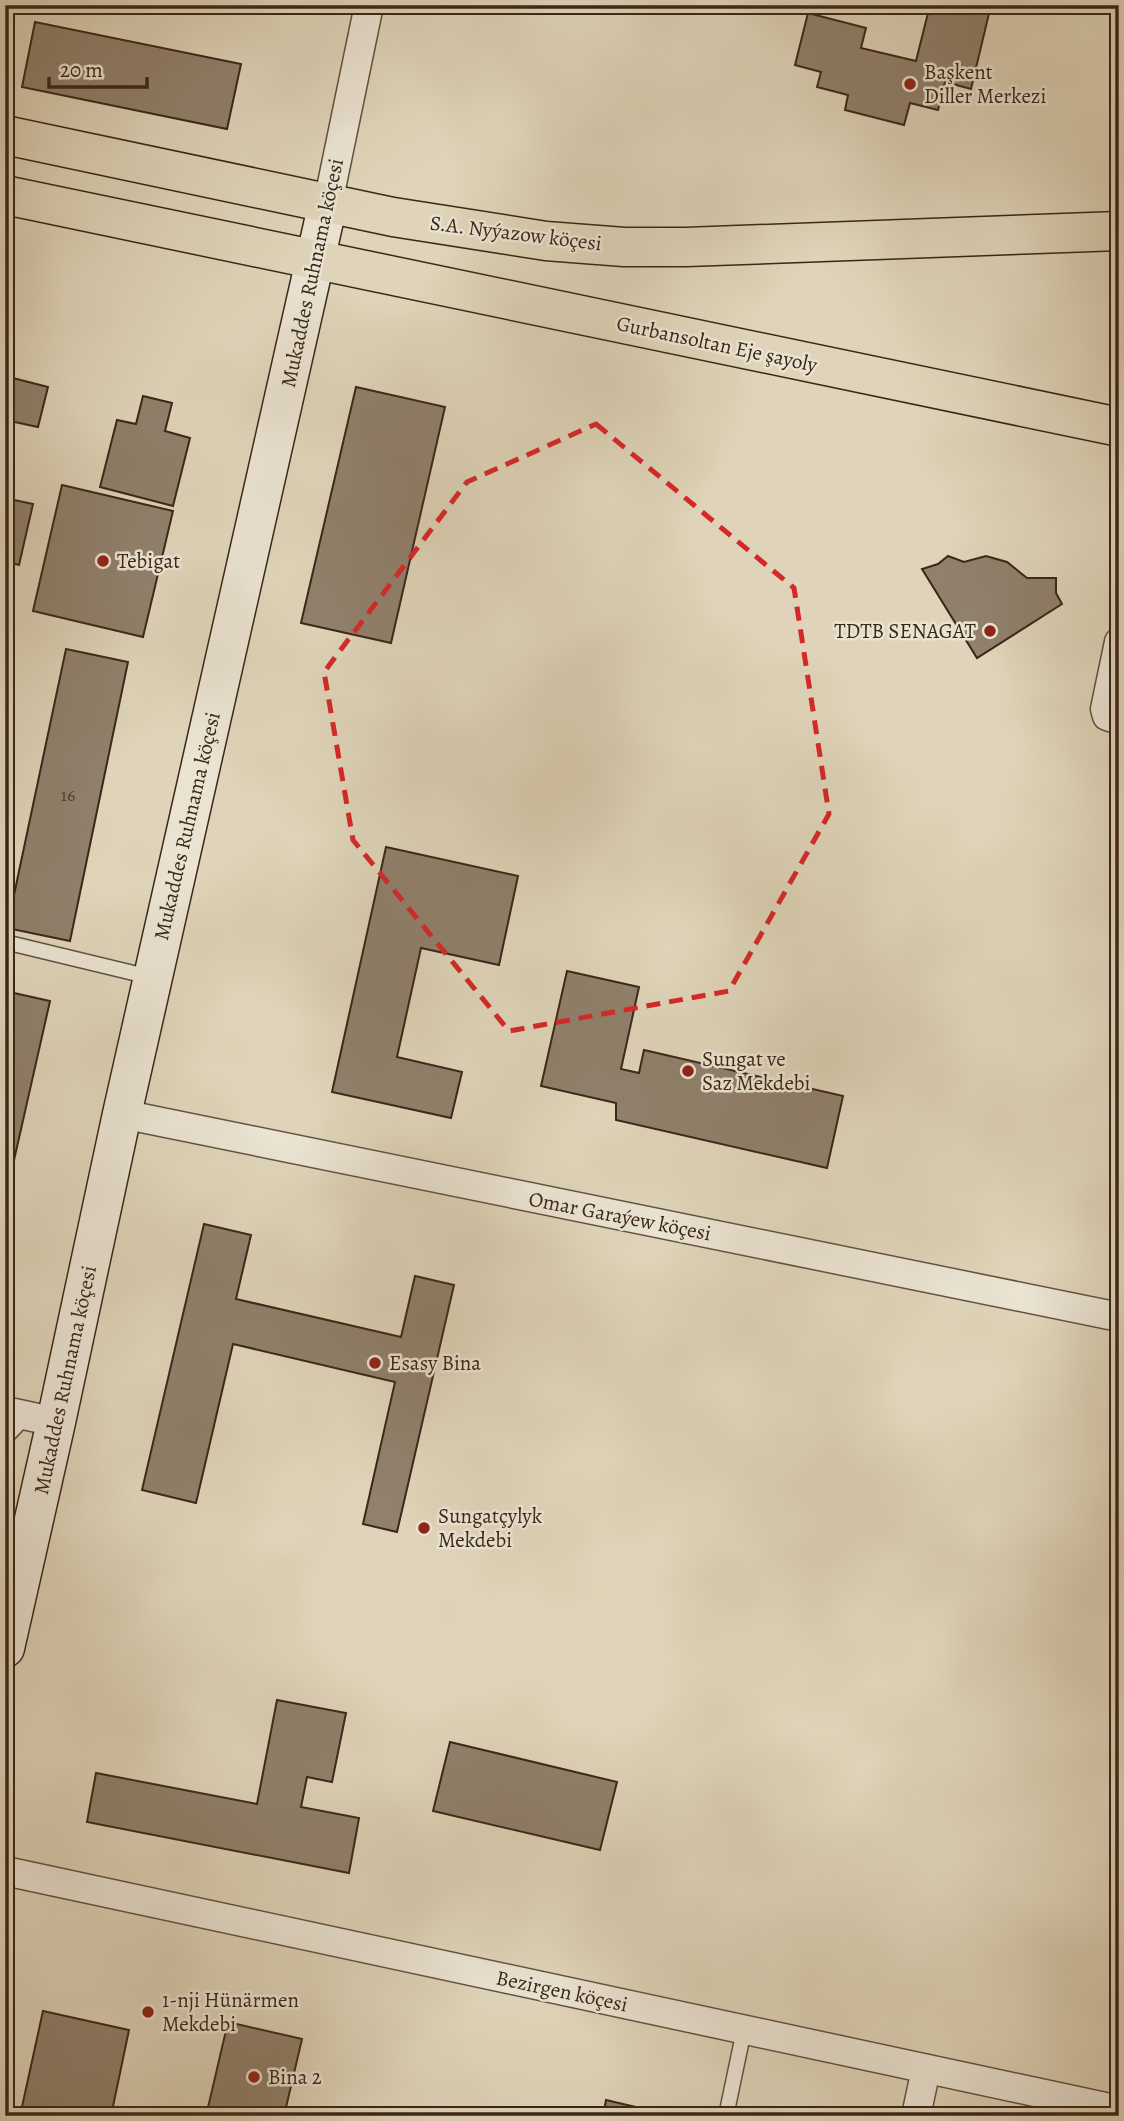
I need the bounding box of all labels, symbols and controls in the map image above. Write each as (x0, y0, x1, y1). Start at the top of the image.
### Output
scale bar (49, 46, 147, 90)
text: 20 m (60, 56, 103, 84)
place label: Başkent Diller Merkezi (924, 58, 1046, 110)
marker: Başkent Diller Merkezi (902, 76, 918, 92)
street label: Mukaddes Ruhnama köçesi (274, 156, 350, 390)
street label: S.A. Nyýazow köçesi (428, 209, 604, 257)
street label: Gurbansoltan Eje şayoly (614, 309, 820, 379)
place label: Tebigat (117, 547, 180, 575)
marker: Tebigat (95, 553, 111, 569)
place label: TDTB SENAGAT (834, 617, 977, 645)
marker: TDTB SENAGAT (982, 623, 998, 639)
street label: Mukaddes Ruhnama köçesi (147, 709, 227, 943)
house number: 16 (61, 783, 75, 807)
place label: Sungat ve Saz Mekdebi (702, 1045, 810, 1097)
marker: Sungat ve Saz Mekdebi (680, 1063, 696, 1079)
street label: Omar Garaýew köçesi (527, 1185, 714, 1247)
street label: Mukaddes Ruhnama köçesi (27, 1263, 103, 1497)
place label: Esasy Bina (389, 1349, 481, 1377)
marker: Esasy Bina (367, 1355, 383, 1371)
place label: Sungatçylyk Mekdebi (438, 1502, 543, 1554)
marker: Sungatçylyk Mekdebi (416, 1520, 432, 1536)
street label: Bezirgen köçesi (494, 1963, 630, 2019)
place label: 1-nji Hünärmen Mekdebi (162, 1986, 299, 2038)
marker: 1-nji Hünärmen Mekdebi (140, 2004, 156, 2020)
place label: Bina 2 (268, 2063, 322, 2091)
marker: Bina 2 (246, 2069, 262, 2085)

